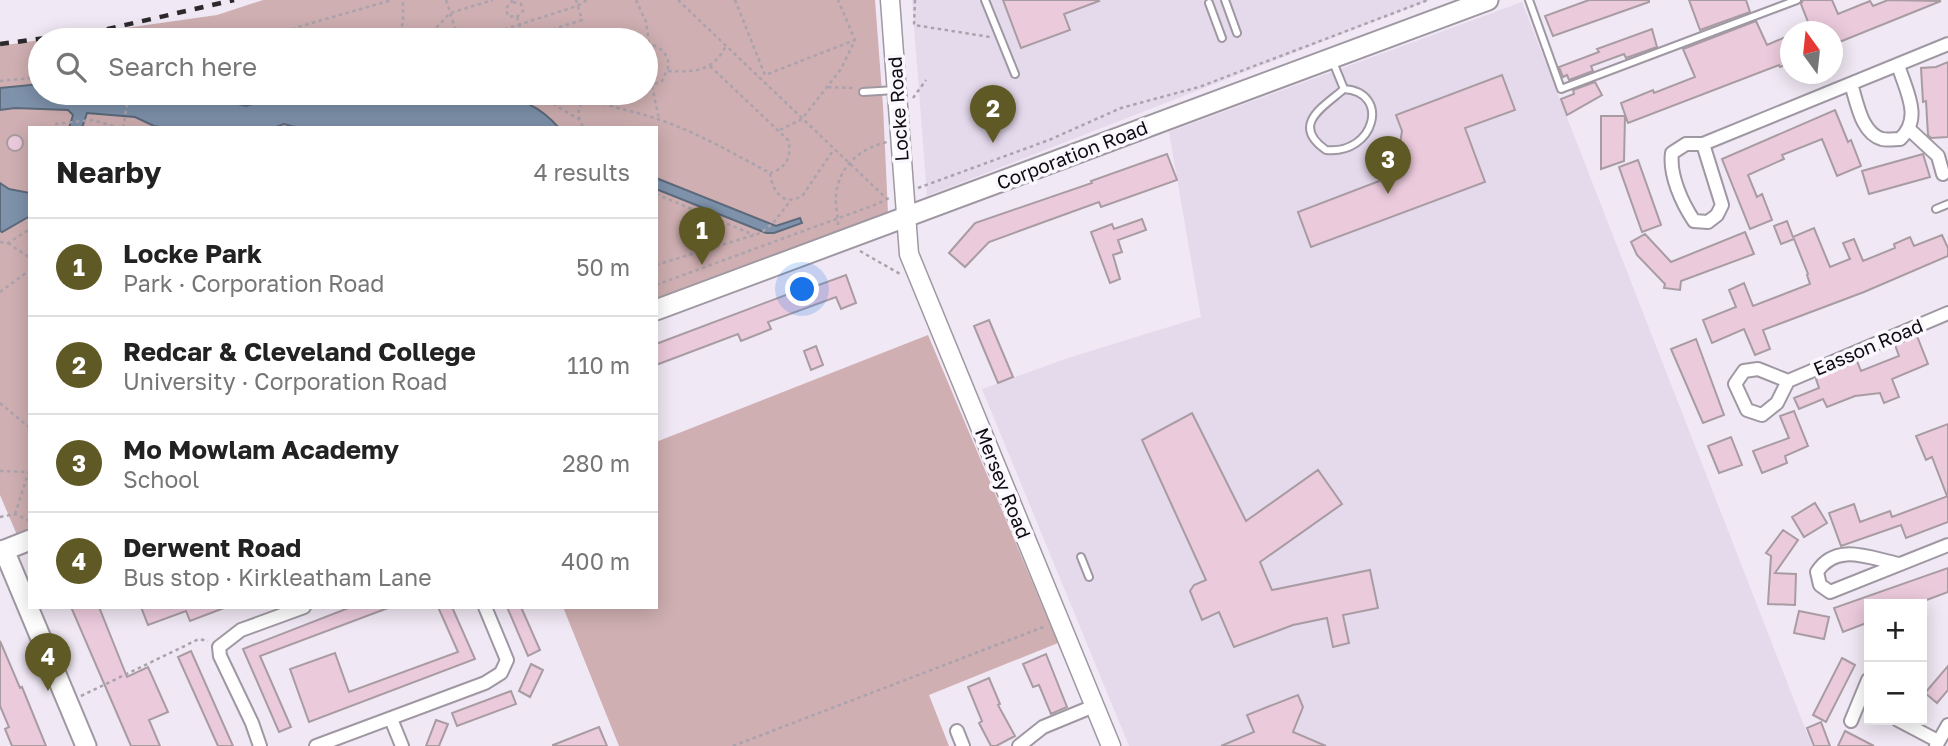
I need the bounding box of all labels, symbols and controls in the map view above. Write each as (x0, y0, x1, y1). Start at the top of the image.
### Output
north arrow (1780, 21, 1843, 84)
search box (28, 28, 658, 105)
icon: search (52, 48, 90, 86)
text: Search here (108, 51, 257, 82)
street label: Locke Road (882, 56, 913, 162)
pin: 2 (970, 85, 1016, 143)
street label: Corporation Road (993, 115, 1150, 194)
pin: 3 (1365, 136, 1411, 194)
text: Nearby (56, 154, 161, 190)
text: 4 results (534, 158, 630, 186)
pin: 1 (679, 207, 725, 265)
text: Locke Park (123, 238, 262, 269)
text: 1 (73, 253, 85, 281)
text: 50 m (576, 253, 630, 281)
text: Park · Corporation Road (123, 269, 384, 297)
your location (785, 272, 819, 306)
street label: Easson Road (1810, 313, 1926, 380)
text: Redcar & Cleveland College (123, 336, 476, 367)
text: 2 (72, 351, 86, 379)
text: 110 m (567, 351, 630, 379)
text: University · Corporation Road (123, 367, 447, 395)
street label: Mersey Road (971, 424, 1036, 542)
text: Mo Mowlam Academy (123, 434, 399, 465)
text: 3 (72, 449, 86, 477)
text: 280 m (562, 449, 630, 477)
text: School (123, 465, 199, 493)
text: Derwent Road (123, 532, 301, 563)
text: 4 (72, 547, 86, 575)
text: 400 m (561, 547, 630, 575)
text: Bus stop · Kirkleatham Lane (123, 563, 432, 591)
map controls (1864, 599, 1927, 725)
button: + (1864, 599, 1927, 662)
pin: 4 (25, 633, 71, 691)
button: − (1864, 662, 1927, 725)

